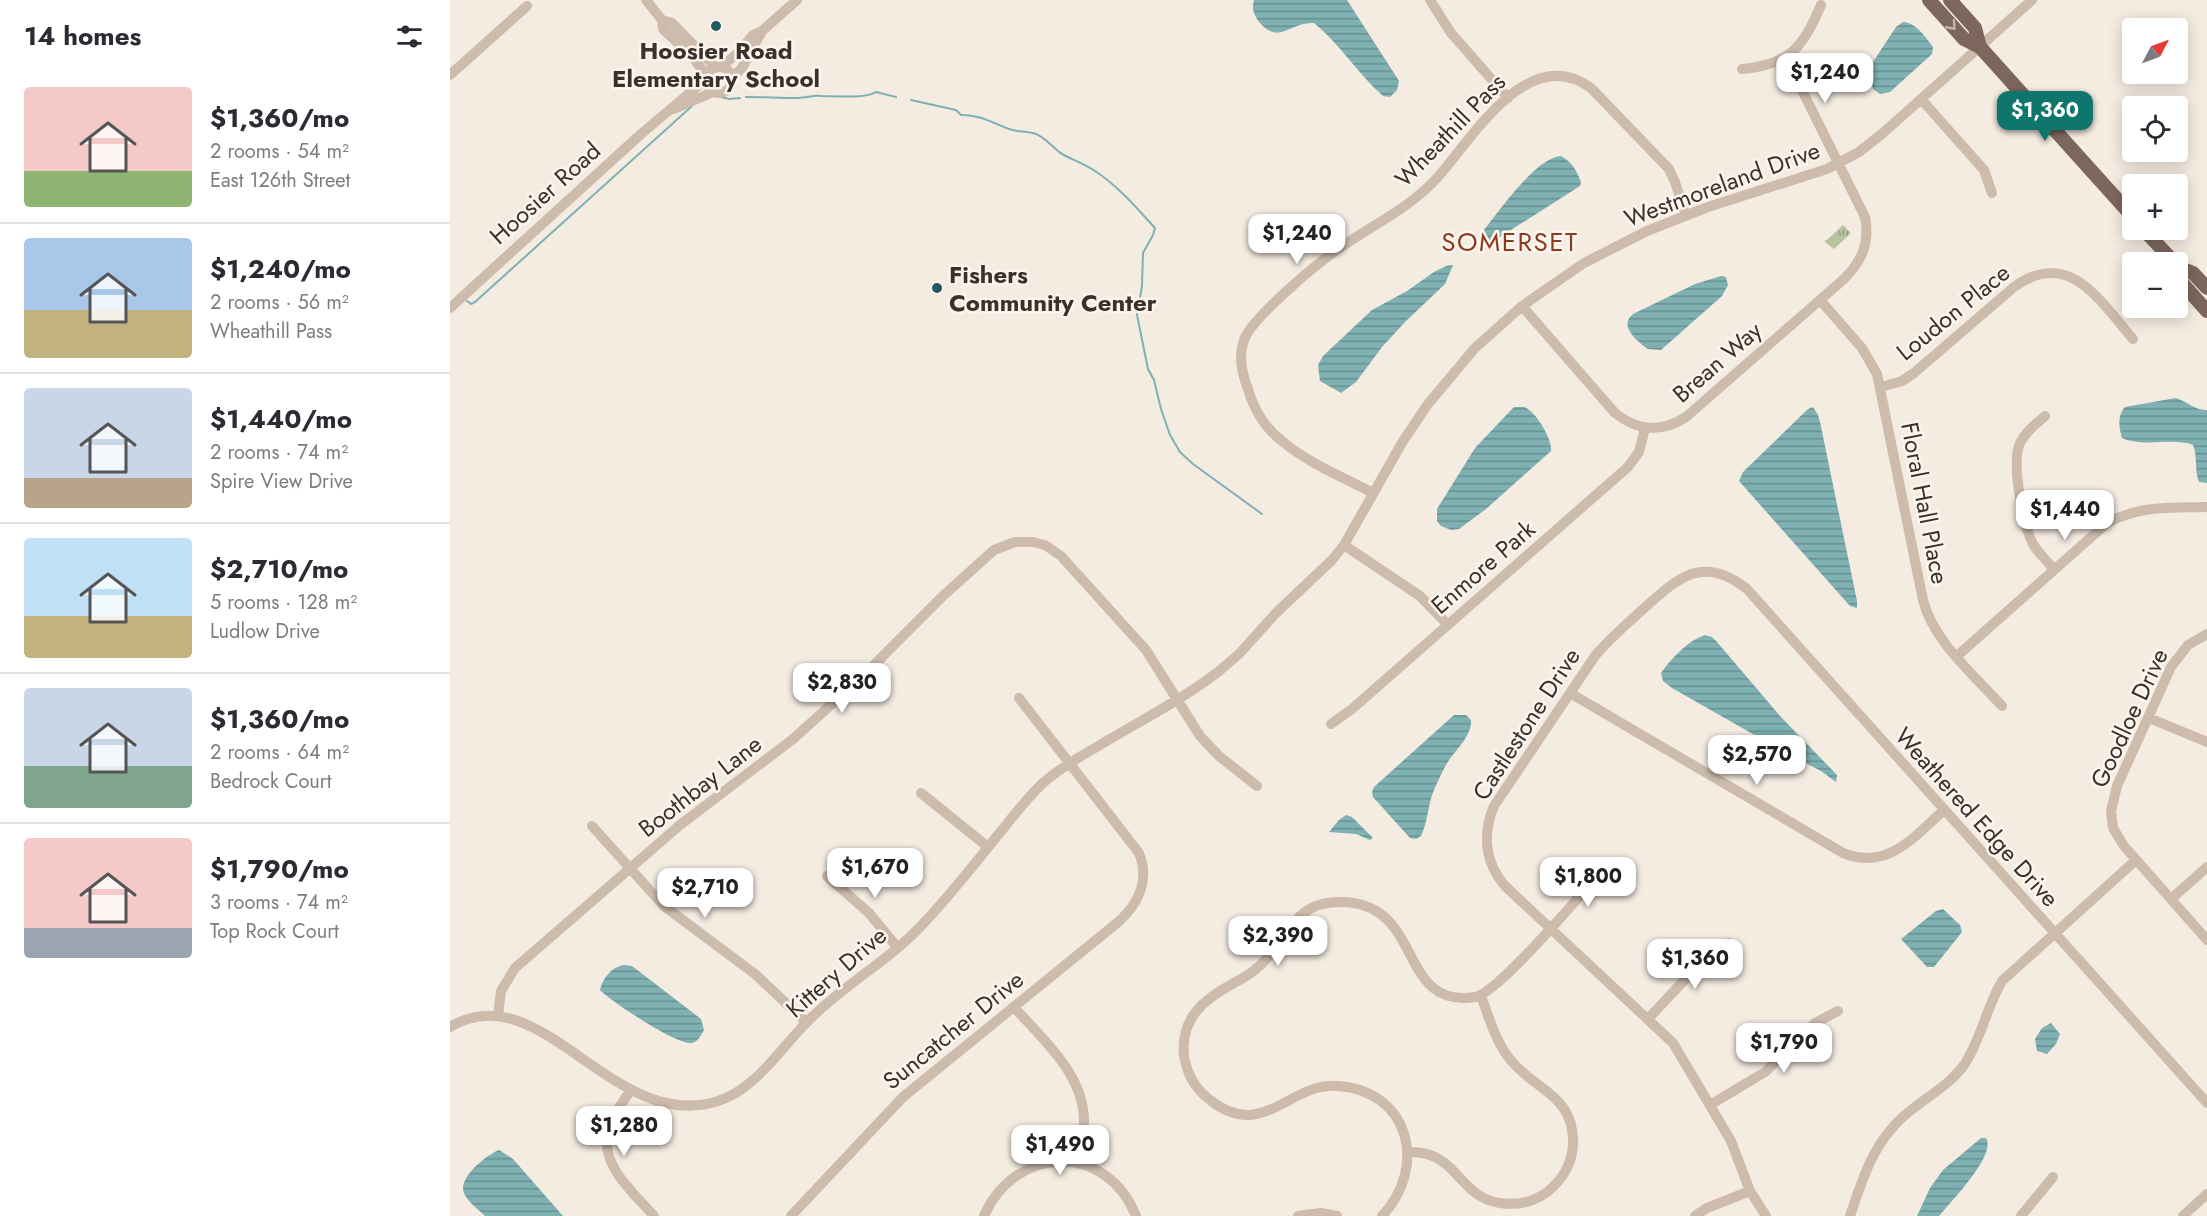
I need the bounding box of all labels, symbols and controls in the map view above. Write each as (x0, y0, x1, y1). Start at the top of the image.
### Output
text: 14 homes (24, 17, 141, 55)
north arrow (2122, 18, 2188, 84)
map controls (2122, 18, 2188, 318)
marker: Hoosier Road Elementary School (709, 19, 723, 33)
one-way arrow (1945, 19, 1956, 30)
icon: filters (393, 20, 426, 53)
place label: Hoosier Road Elementary School (612, 33, 820, 96)
pin: $1,240 (1776, 53, 1874, 104)
text: $1,240 (1790, 58, 1860, 87)
street label: Wheathill Pass (1387, 65, 1513, 195)
pin: $1,360 (1996, 91, 2094, 142)
text: $1,360 (2011, 96, 2079, 125)
button: locate (2122, 96, 2188, 162)
text: $1,360/mo (210, 99, 349, 137)
icon: home (72, 111, 144, 183)
street label: Westmoreland Drive (1619, 132, 1825, 236)
street label: Hoosier Road (482, 134, 608, 252)
text: 2 rooms · 54 m² (210, 137, 349, 166)
text: East 126th Street (210, 166, 350, 195)
button: + (2122, 174, 2188, 240)
pin: $1,240 (1248, 214, 1346, 265)
text: $1,240 (1262, 219, 1332, 248)
district label: SOMERSET (1441, 223, 1579, 261)
text: $1,240/mo (210, 250, 351, 288)
button: − (2122, 252, 2188, 318)
street label: Loudon Place (1889, 255, 2017, 369)
place label: Fishers Community Center (949, 257, 1157, 320)
icon: home (72, 262, 144, 334)
marker: Fishers Community Center (930, 281, 944, 295)
text: 2 rooms · 56 m² (210, 288, 349, 317)
street label: Brean Way (1665, 313, 1770, 411)
text: Wheathill Pass (210, 317, 332, 346)
text: $1,440/mo (210, 400, 352, 438)
icon: home (72, 412, 144, 484)
street label: Floral Hall Place (1892, 419, 1958, 587)
text: 2 rooms · 74 m² (210, 438, 348, 467)
text: Spire View Drive (210, 467, 353, 496)
pin: $1,440 (2016, 490, 2114, 541)
text: $1,440 (2030, 495, 2100, 524)
street label: Enmore Park (1423, 512, 1543, 622)
text: $2,710/mo (210, 550, 348, 588)
icon: home (72, 562, 144, 634)
text: 5 rooms · 128 m² (210, 588, 357, 617)
text: Ludlow Drive (210, 617, 320, 646)
street label: Castlestone Drive (1464, 641, 1588, 807)
street label: Goodloe Drive (2081, 643, 2177, 793)
pin: $2,830 (793, 663, 891, 714)
text: $2,830 (807, 668, 877, 697)
text: $1,360/mo (210, 700, 349, 738)
icon: home (72, 712, 144, 784)
street label: Weathered Edge Drive (1887, 719, 2067, 915)
street label: Boothbay Lane (631, 727, 769, 845)
pin: $2,570 (1708, 735, 1806, 786)
text: 2 rooms · 64 m² (210, 738, 349, 767)
text: $2,570 (1722, 740, 1792, 769)
text: Bedrock Court (210, 767, 331, 796)
pin: $1,670 (826, 848, 924, 899)
text: $1,790/mo (210, 850, 349, 888)
text: $1,670 (841, 853, 909, 882)
pin: $1,800 (1539, 857, 1637, 908)
icon: home (72, 862, 144, 934)
text: $1,800 (1554, 862, 1622, 891)
pin: $2,710 (656, 868, 754, 919)
text: $2,710 (671, 873, 739, 902)
text: 3 rooms · 74 m² (210, 888, 348, 917)
pin: $2,390 (1229, 916, 1327, 967)
text: Top Rock Court (210, 917, 339, 946)
street label: Kittery Drive (778, 918, 894, 1026)
text: $2,390 (1242, 921, 1314, 950)
pin: $1,360 (1646, 939, 1744, 990)
text: $1,360 (1661, 944, 1729, 973)
street label: Suncatcher Drive (875, 962, 1031, 1098)
pin: $1,790 (1735, 1023, 1833, 1074)
text: $1,790 (1750, 1028, 1818, 1057)
pin: $1,280 (575, 1106, 673, 1157)
text: $1,280 (590, 1111, 658, 1140)
pin: $1,490 (1011, 1125, 1109, 1176)
text: $1,490 (1025, 1130, 1095, 1159)

